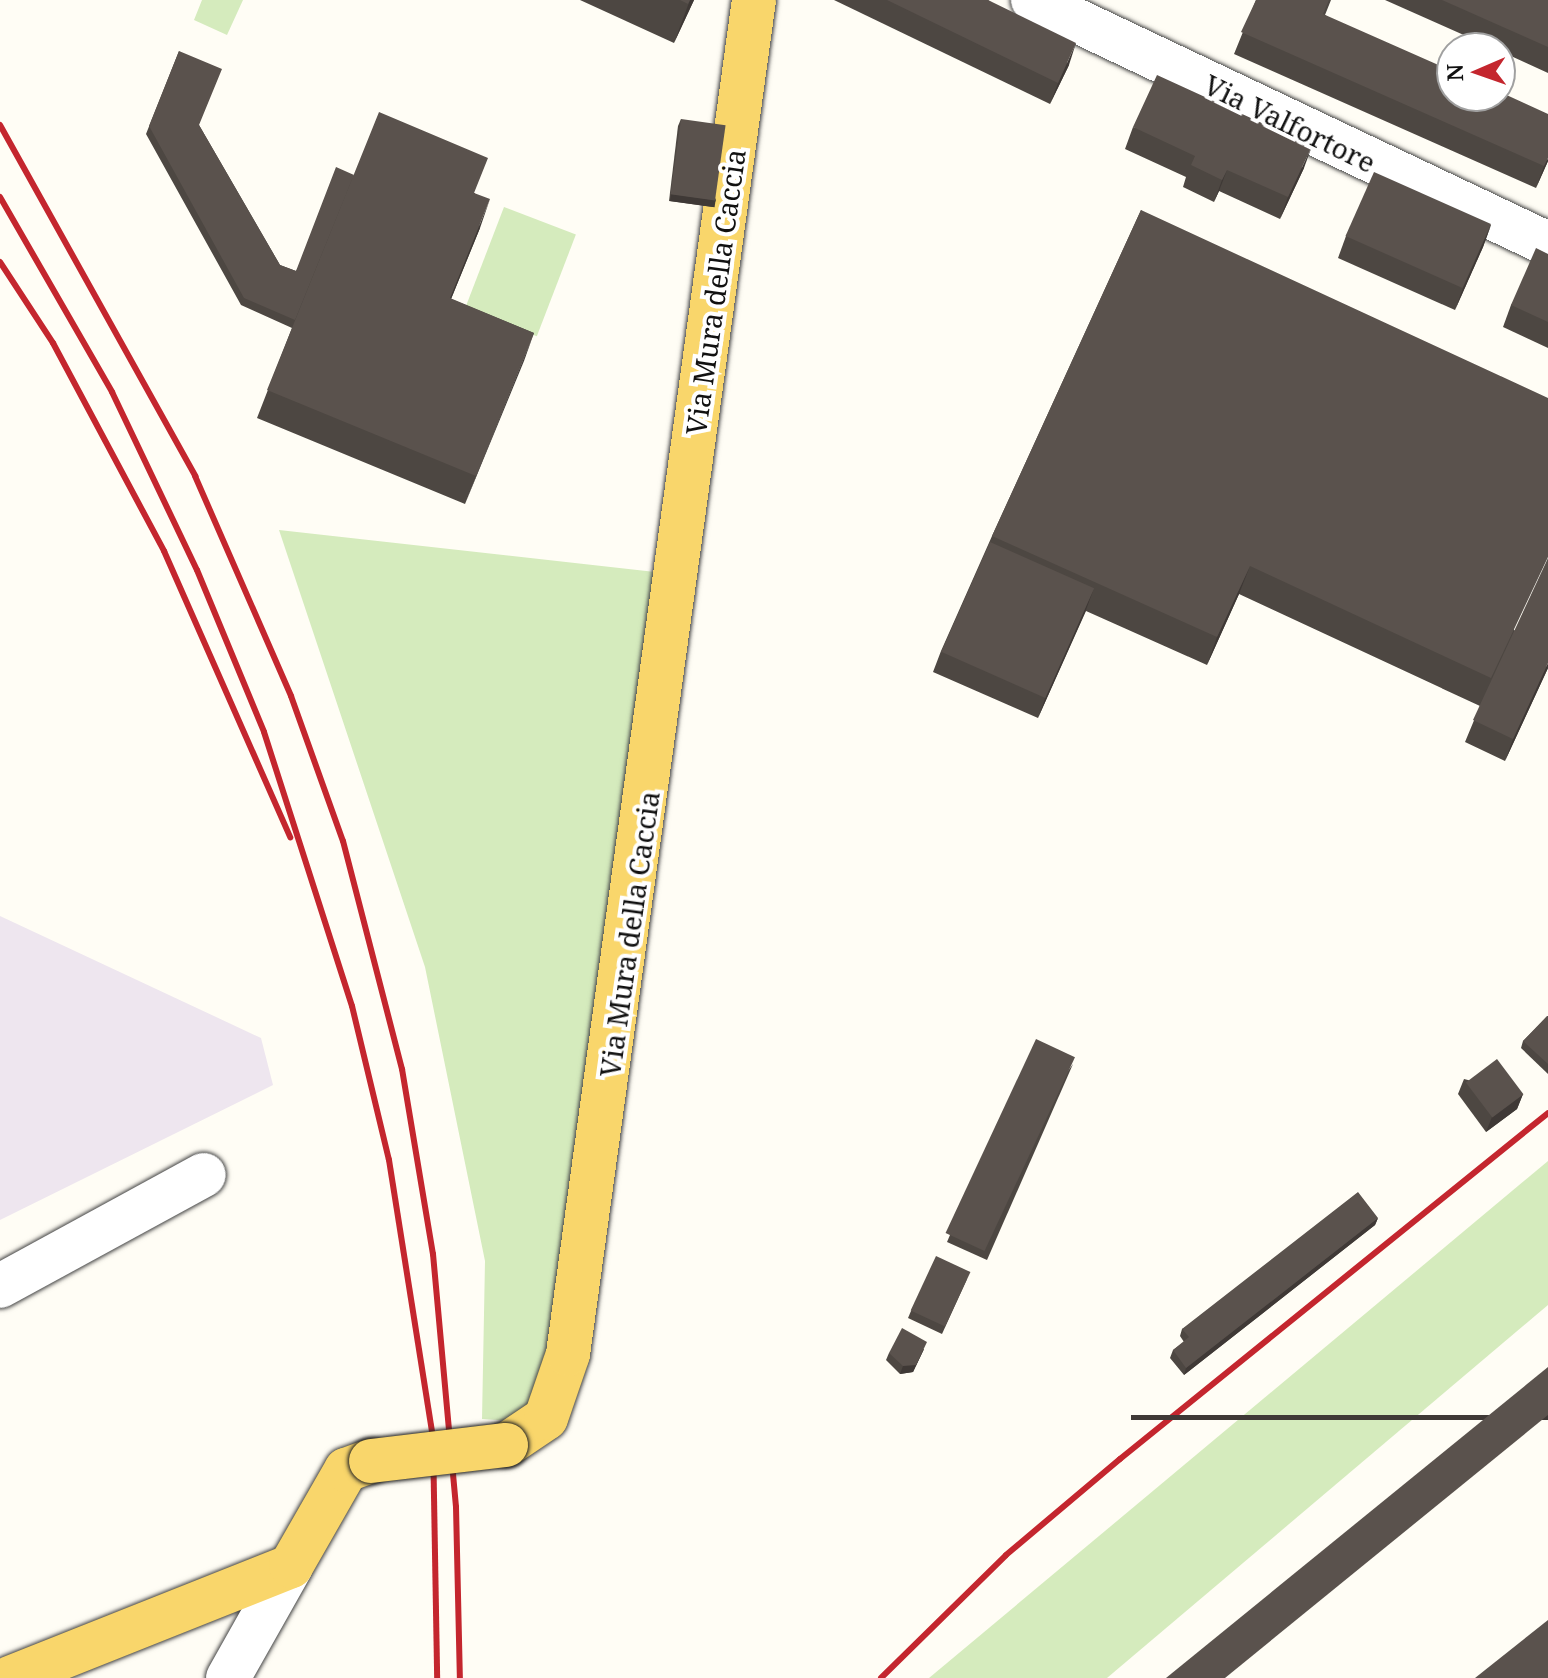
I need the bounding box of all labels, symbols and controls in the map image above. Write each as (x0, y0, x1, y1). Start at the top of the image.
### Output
north arrow (1436, 32, 1516, 112)
text: N (1439, 64, 1469, 82)
street label: Via Valfortore (1199, 67, 1381, 179)
street label: Via Mura della Caccia (678, 147, 752, 437)
street label: Via Mura della Caccia (592, 789, 666, 1079)

